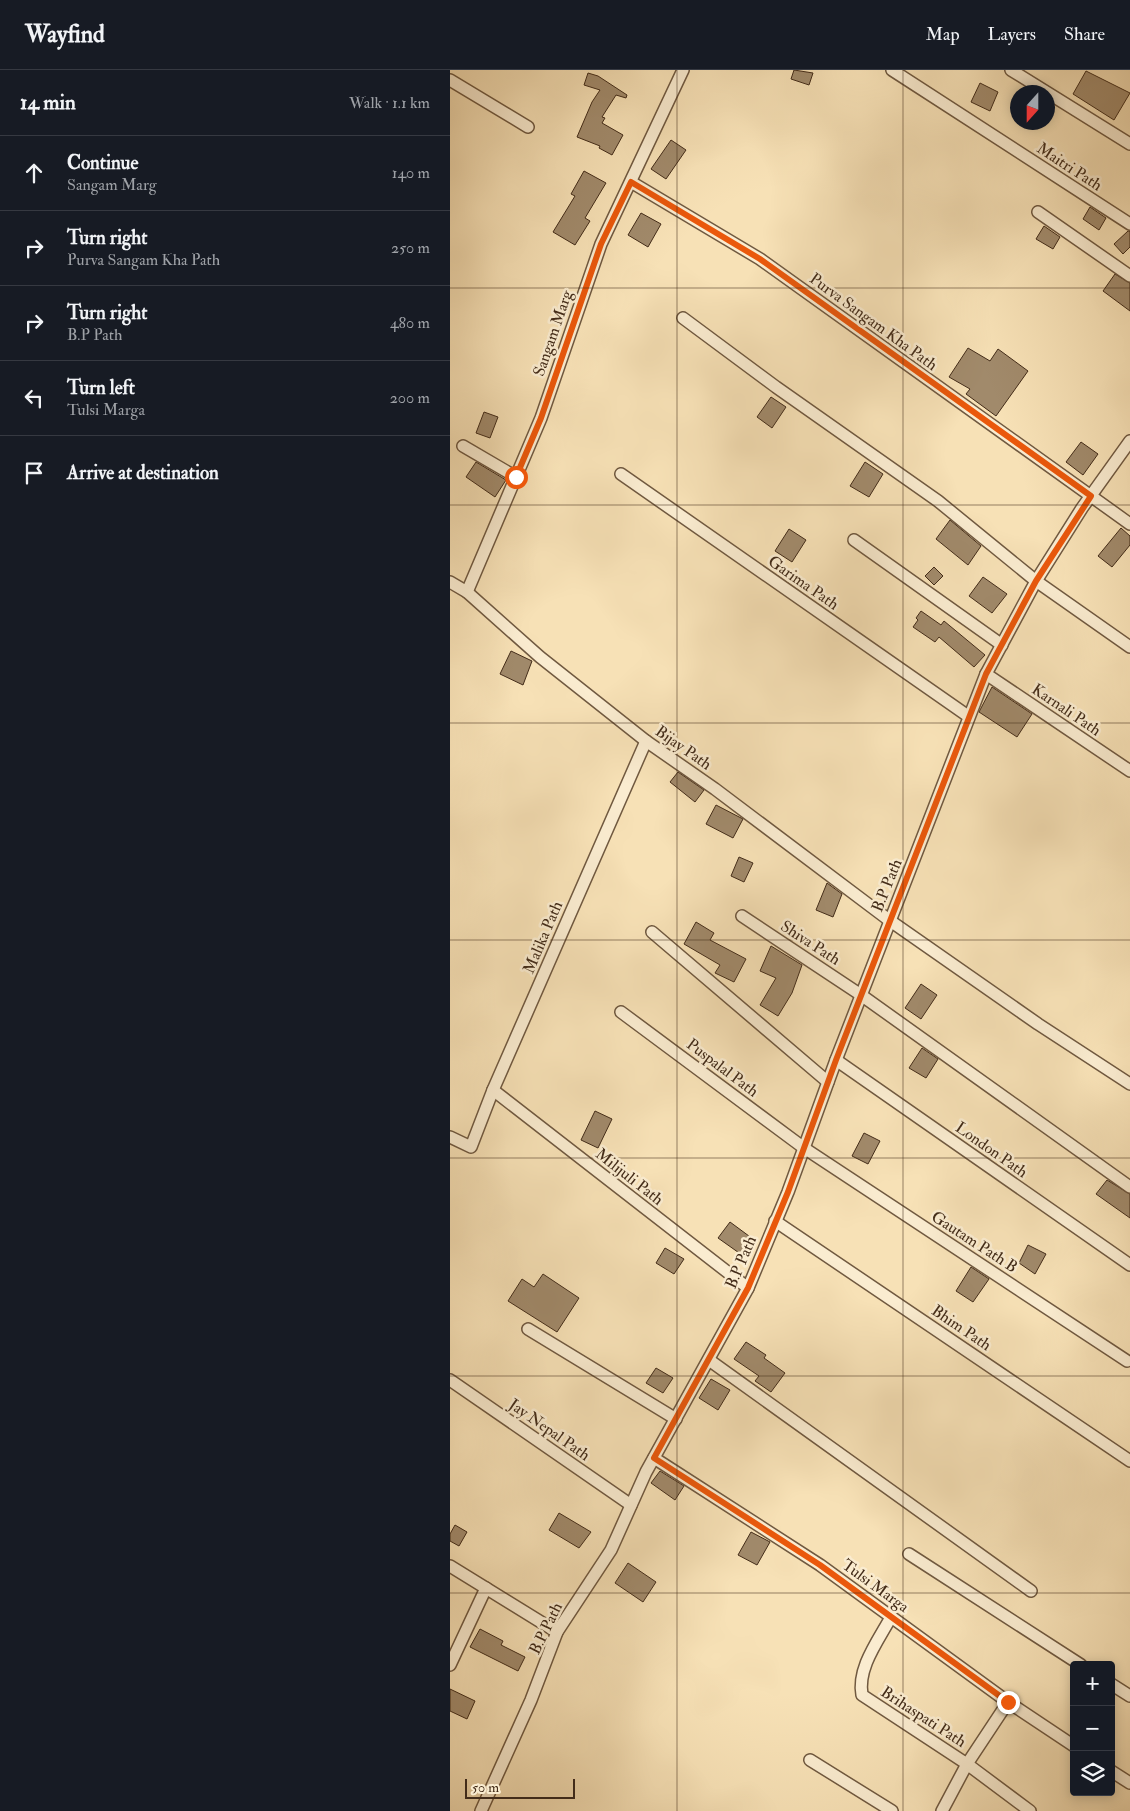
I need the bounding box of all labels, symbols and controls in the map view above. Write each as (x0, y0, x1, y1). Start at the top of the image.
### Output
text: Wayfind (25, 19, 105, 50)
text: Map (926, 23, 960, 46)
text: Layers (988, 23, 1036, 46)
text: Share (1064, 23, 1105, 46)
north arrow (1010, 85, 1055, 130)
text: 14 min (20, 89, 76, 116)
text: Walk · 1.1 km (349, 93, 430, 113)
street label: Maitri Path (1033, 138, 1106, 196)
text: Continue (67, 151, 138, 175)
icon: ahead (20, 159, 48, 187)
text: 140 m (392, 163, 430, 183)
text: Sangam Marg (67, 175, 157, 195)
text: Turn right (67, 226, 147, 250)
icon: right (20, 234, 48, 262)
text: 250 m (391, 238, 430, 258)
text: Purva Sangam Kha Path (67, 250, 220, 270)
street label: Purva Sangam Kha Path (806, 269, 942, 375)
street label: Sangam Marg (529, 287, 577, 379)
text: Turn right (67, 301, 147, 325)
icon: right (20, 309, 48, 337)
text: 480 m (390, 313, 430, 333)
text: B.P Path (67, 325, 122, 345)
text: Turn left (67, 376, 135, 400)
icon: left (20, 384, 48, 412)
text: 200 m (390, 388, 430, 408)
text: Tulsi Marga (67, 400, 145, 420)
icon: arrive (20, 459, 48, 487)
text: Arrive at destination (67, 461, 219, 485)
route start (505, 466, 528, 489)
street label: Garima Path (764, 551, 843, 615)
street label: Karnali Path (1028, 679, 1105, 741)
street label: Bijay Path (651, 721, 716, 775)
street label: B.P Path (867, 855, 907, 915)
street label: Malika Path (519, 898, 567, 977)
street label: Shiva Path (777, 916, 845, 970)
street label: Puspalal Path (682, 1034, 763, 1103)
street label: London Path (951, 1118, 1032, 1182)
street label: Milijuli Path (591, 1144, 668, 1210)
street label: Gautam Path B (928, 1207, 1021, 1277)
street label: B.P Path (721, 1232, 761, 1292)
street label: Bhim Path (928, 1301, 996, 1355)
street label: Jay Nepal Path (503, 1394, 595, 1466)
street label: Tulsi Marga (838, 1555, 913, 1617)
street label: B.P Path (525, 1599, 567, 1658)
map controls (1070, 1661, 1115, 1796)
button: + (1070, 1661, 1115, 1706)
street label: Brihaspati Path (877, 1682, 970, 1753)
route end (997, 1691, 1020, 1714)
button: − (1070, 1706, 1115, 1751)
button: layers (1070, 1751, 1115, 1796)
scale bar (465, 1776, 575, 1799)
text: 50 m (472, 1779, 499, 1796)

